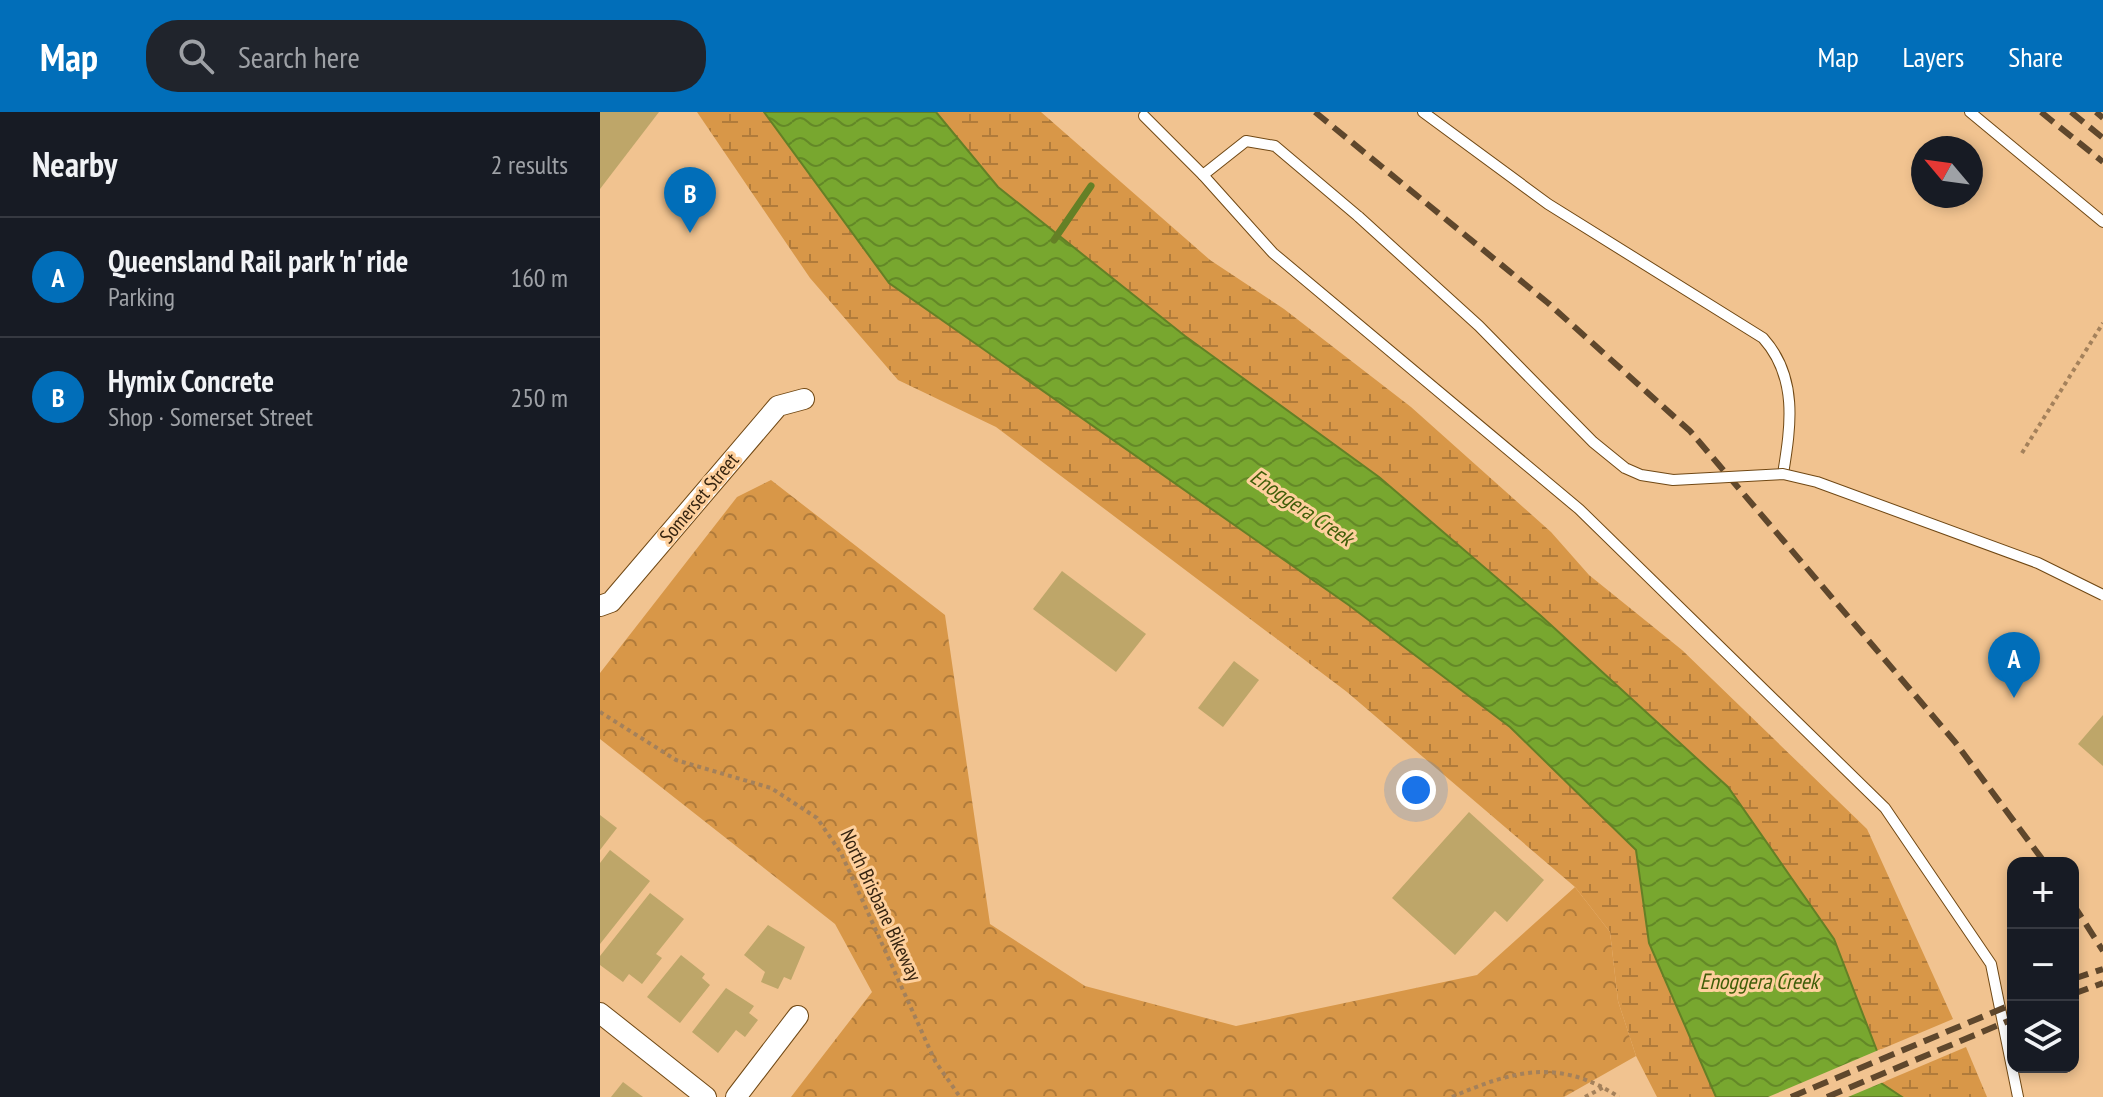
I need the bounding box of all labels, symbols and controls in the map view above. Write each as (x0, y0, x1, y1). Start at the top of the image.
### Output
search box (146, 20, 706, 92)
text: Map (40, 32, 98, 81)
icon: search (174, 34, 218, 78)
text: Search here (238, 37, 360, 76)
text: Map (1817, 38, 1859, 75)
text: Layers (1903, 38, 1964, 75)
text: Share (2008, 38, 2063, 75)
north arrow (1911, 136, 1983, 208)
text: Nearby (32, 142, 117, 186)
text: 2 results (491, 148, 568, 181)
pin: B (664, 167, 716, 233)
text: Queensland Rail park 'n' ride (108, 241, 408, 280)
text: A (51, 261, 65, 294)
text: 160 m (510, 261, 568, 294)
text: Parking (108, 280, 175, 313)
text: Hymix Concrete (108, 361, 274, 400)
text: B (52, 381, 64, 414)
text: 250 m (510, 381, 568, 414)
text: Shop · Somerset Street (108, 400, 313, 433)
street label: Somerset Street (654, 447, 745, 549)
water label: Enoggera Creek (1245, 462, 1361, 553)
pin: A (1988, 632, 2040, 698)
your location (1396, 770, 1436, 810)
street label: North Brisbane Bikeway (834, 825, 928, 986)
map controls (2007, 857, 2079, 1073)
button: + (2007, 857, 2079, 929)
button: − (2007, 929, 2079, 1001)
water label: Enoggera Creek (1700, 967, 1821, 995)
button: layers (2007, 1001, 2079, 1073)

